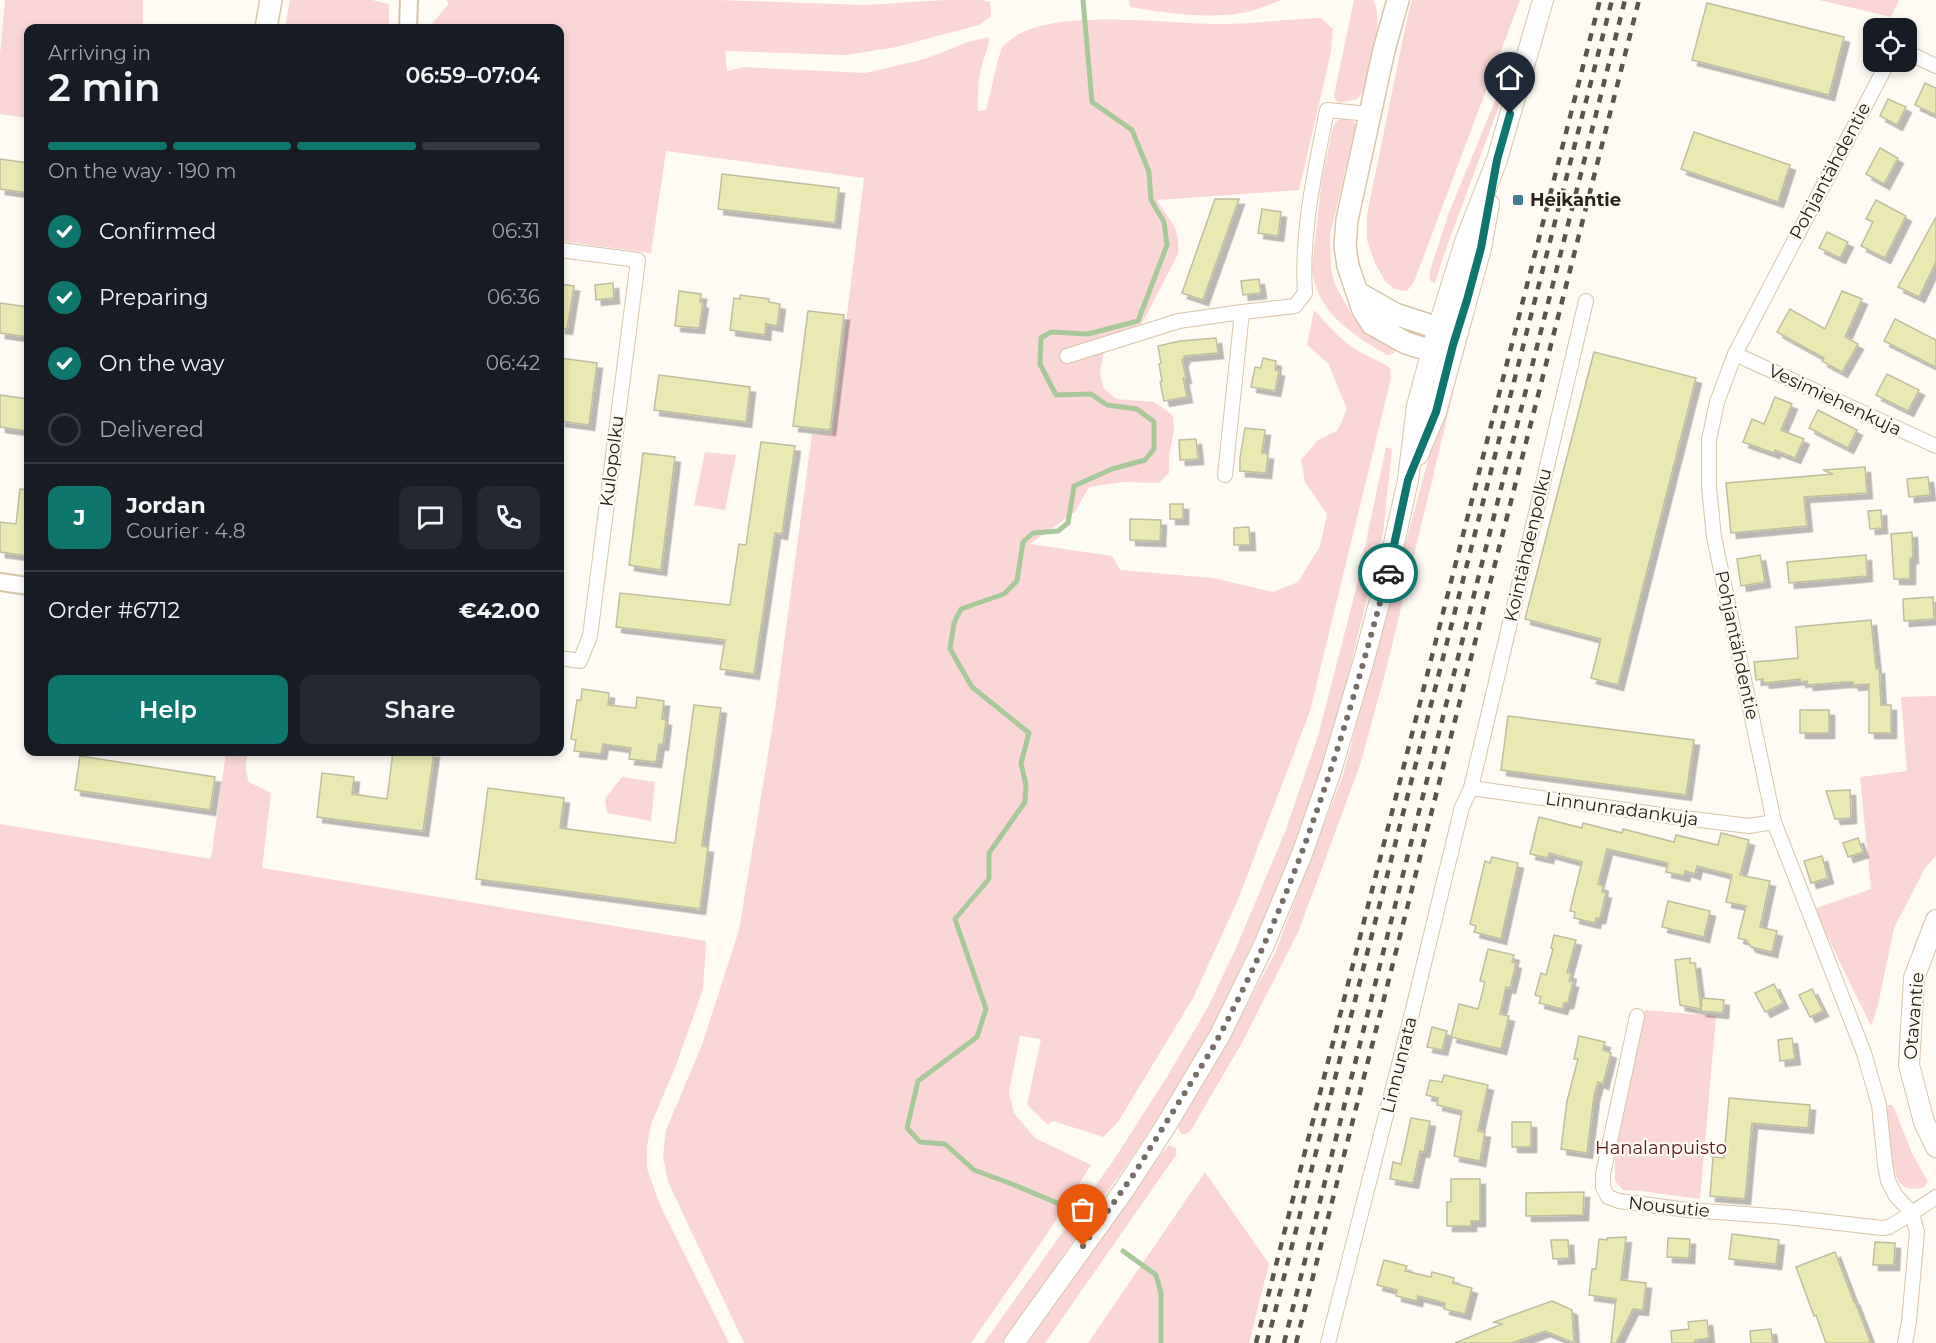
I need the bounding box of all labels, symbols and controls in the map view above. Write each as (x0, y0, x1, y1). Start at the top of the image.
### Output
map controls (1863, 18, 1917, 72)
button: locate (1863, 18, 1917, 72)
text: Arriving in (48, 41, 151, 65)
pin (1484, 52, 1535, 114)
icon: home (1493, 61, 1526, 94)
text: 06:59–07:04 (405, 62, 540, 89)
text: 2 min (48, 63, 161, 111)
street label: Pohjantähdentie (1785, 99, 1875, 243)
text: On the way · 190 m (48, 159, 237, 183)
place label: Heikantie (1530, 189, 1621, 211)
marker: Heikantie (1511, 193, 1525, 207)
icon: check (48, 215, 81, 248)
text: Confirmed (99, 218, 216, 245)
text: 06:31 (492, 219, 540, 243)
icon: check (48, 281, 81, 314)
text: Preparing (99, 284, 208, 311)
text: 06:36 (487, 285, 540, 309)
icon: check (48, 347, 81, 380)
text: On the way (99, 350, 224, 377)
text: 06:42 (486, 351, 540, 375)
street label: Vesimiehenkuja (1765, 360, 1905, 440)
street label: Kulopolku (595, 414, 629, 508)
text: Delivered (99, 416, 204, 443)
street label: Kointähdenpolku (1500, 466, 1556, 624)
button: chat (399, 486, 462, 549)
button: phone (477, 486, 540, 549)
text: Jordan (126, 492, 206, 519)
text: J (74, 504, 85, 531)
text: Courier · 4.8 (126, 519, 245, 543)
courier (1358, 543, 1418, 603)
icon: car (1372, 557, 1405, 590)
street label: Pohjantähdentie (1710, 568, 1764, 722)
text: Order #6712 (48, 597, 180, 624)
text: €42.00 (459, 597, 540, 624)
button: Help (48, 675, 288, 744)
button: Share (300, 675, 540, 744)
street label: Linnunradankuja (1544, 787, 1700, 831)
street label: Otavantie (1899, 971, 1929, 1061)
street label: Linnunrata (1376, 1014, 1422, 1116)
park label: Hanalanpuisto (1595, 1137, 1727, 1159)
pin (1057, 1184, 1108, 1246)
street label: Nousutie (1627, 1192, 1711, 1222)
icon: bag (1066, 1193, 1099, 1226)

